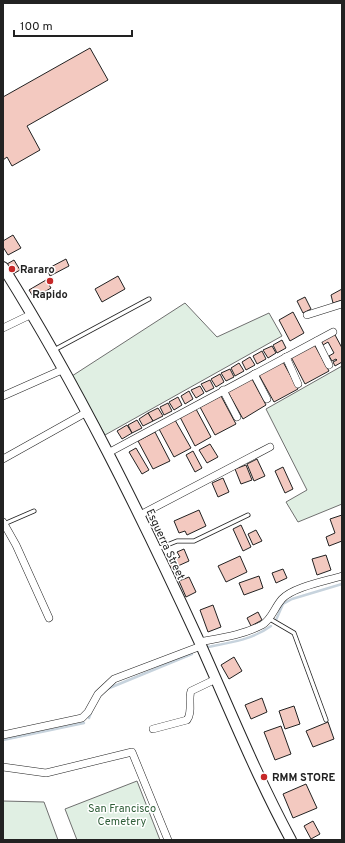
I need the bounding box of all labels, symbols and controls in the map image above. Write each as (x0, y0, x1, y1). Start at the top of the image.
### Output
scale bar (14, 12, 132, 38)
text: 100 m (20, 19, 53, 35)
place label: Rararo (20, 263, 55, 277)
marker: Rararo (7, 264, 17, 274)
marker: Rapido (45, 276, 55, 286)
place label: Rapido (32, 288, 68, 302)
street label: Esguerra Street (143, 507, 188, 582)
place label: RMM STORE (272, 771, 335, 785)
marker: RMM STORE (259, 772, 269, 782)
park label: San Francisco Cemetery (88, 802, 156, 829)

